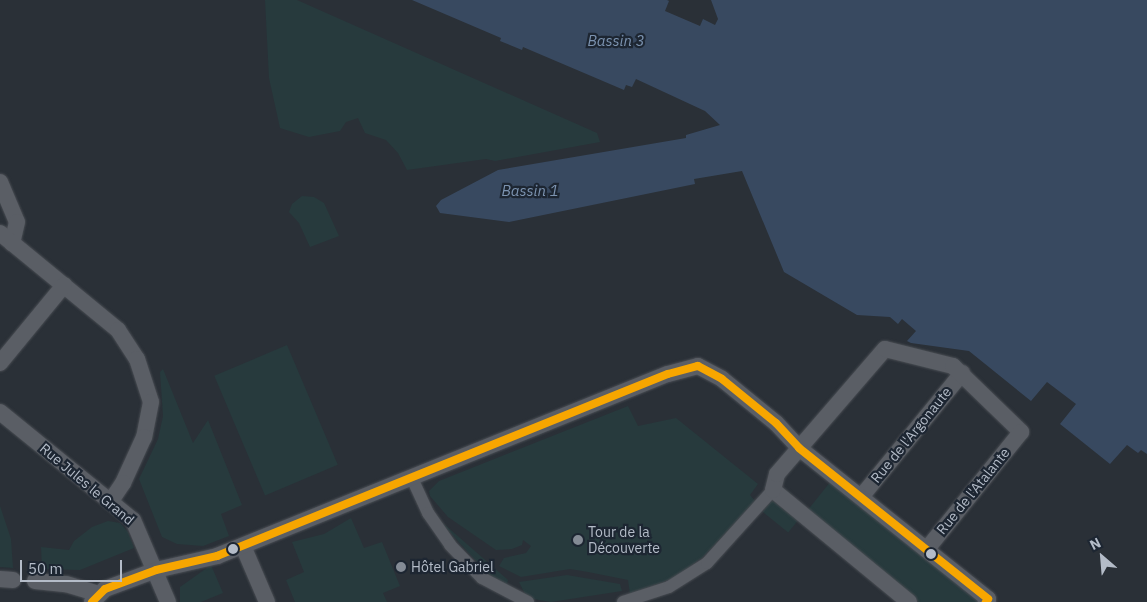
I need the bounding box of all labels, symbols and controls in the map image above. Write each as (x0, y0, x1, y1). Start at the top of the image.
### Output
water label: Bassin 3 (587, 32, 645, 50)
water label: Bassin 1 (501, 182, 559, 200)
street label: Rue de l'Argonaute (867, 384, 955, 486)
street label: Rue Jules le Grand (36, 440, 138, 528)
street label: Rue de l'Atalante (933, 444, 1013, 538)
place label: Tour de la Découverte (588, 524, 660, 556)
north arrow (1077, 532, 1127, 582)
text: N (1087, 533, 1104, 554)
marker: Tour de la Découverte (572, 534, 584, 546)
unlabelled marker (228, 544, 238, 554)
unlabelled marker (926, 549, 936, 559)
scale bar (22, 550, 125, 582)
text: 50 m (28, 559, 63, 578)
place label: Hôtel Gabriel (411, 559, 494, 575)
marker: Hôtel Gabriel (395, 561, 407, 573)

